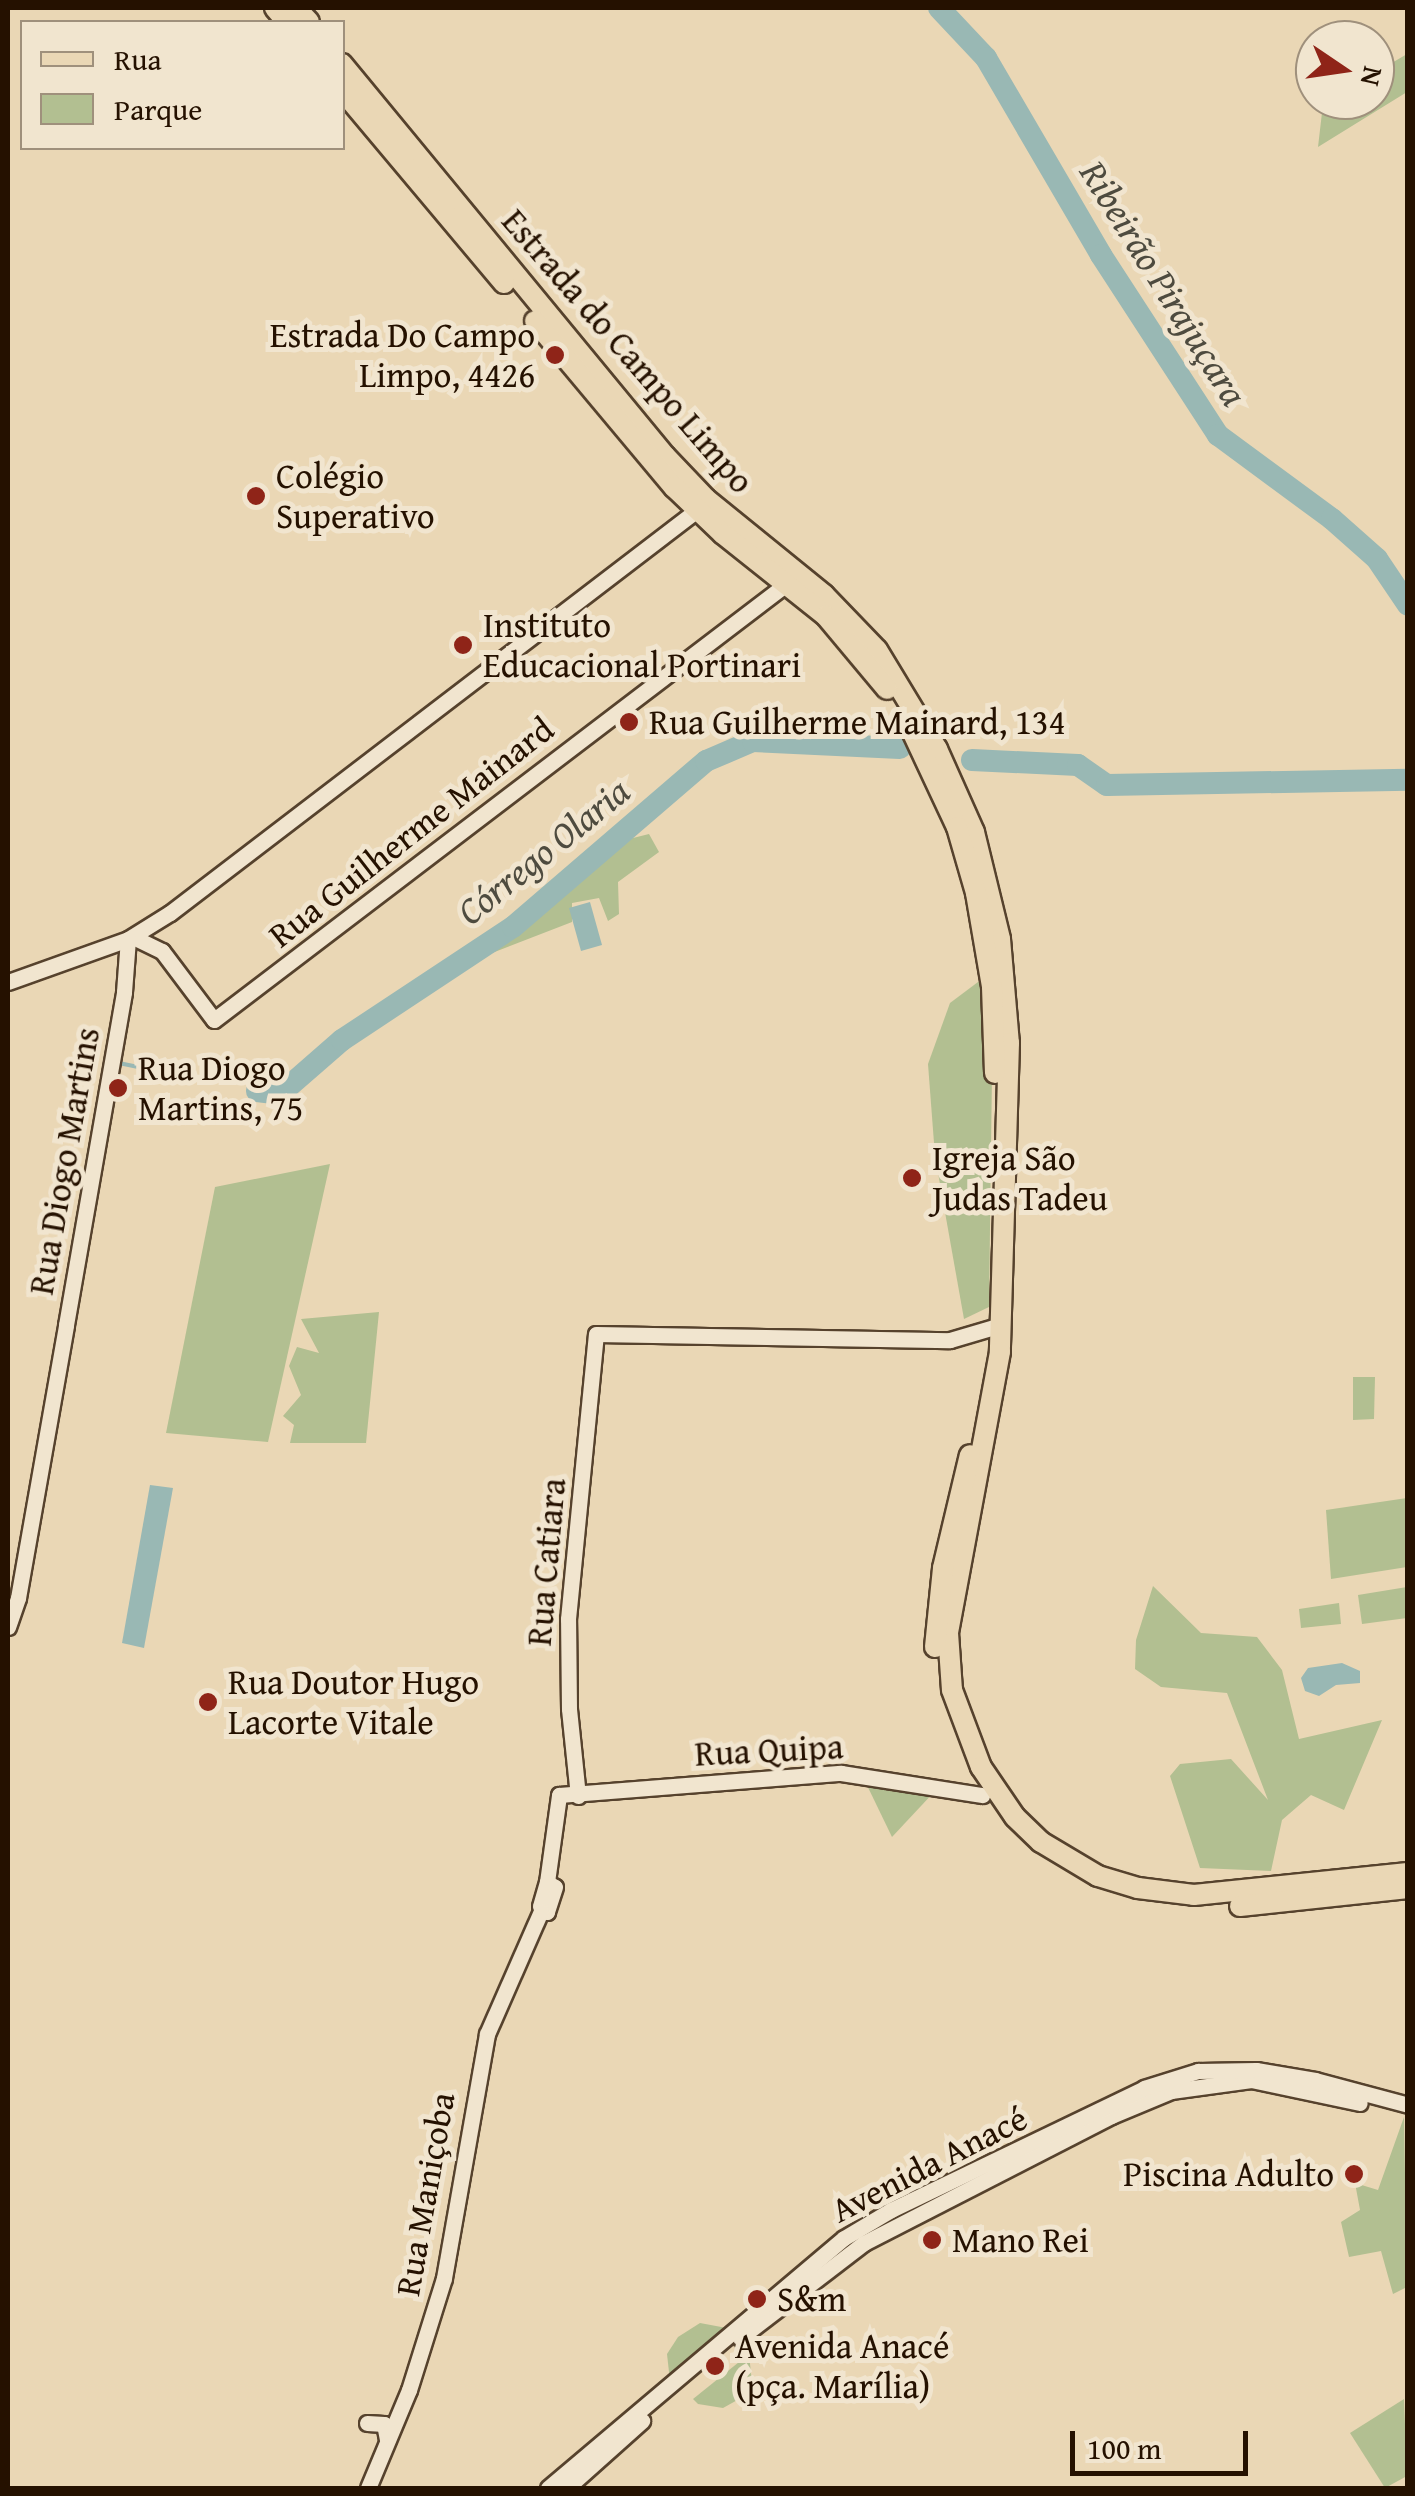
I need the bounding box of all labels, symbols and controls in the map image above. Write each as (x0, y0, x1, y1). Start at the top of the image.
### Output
legend (20, 20, 345, 150)
north arrow (1295, 20, 1395, 120)
text: Rua (114, 37, 162, 81)
text: N (1351, 63, 1395, 90)
text: Parque (114, 87, 202, 131)
water label: Ribeirão Pirajuçara (1070, 152, 1258, 414)
street label: Estrada do Campo Limpo (493, 200, 763, 502)
place label: Estrada Do Campo Limpo, 4426 (270, 314, 535, 396)
marker: Estrada Do Campo Limpo, 4426 (544, 344, 566, 366)
place label: Colégio Superativo (276, 455, 435, 537)
marker: Colégio Superativo (245, 485, 267, 507)
place label: Instituto Educacional Portinari (483, 604, 801, 686)
marker: Instituto Educacional Portinari (452, 634, 474, 656)
place label: Rua Guilherme Mainard, 134 (649, 701, 1066, 743)
street label: Rua Guilherme Mainard (260, 708, 562, 956)
marker: Rua Guilherme Mainard, 134 (618, 711, 640, 733)
water label: Córrego Olaria (448, 768, 638, 934)
street label: Rua Diogo Martins (20, 1024, 108, 1298)
place label: Rua Diogo Martins, 75 (138, 1047, 303, 1129)
marker: Rua Diogo Martins, 75 (107, 1077, 129, 1099)
place label: Igreja São Judas Tadeu (932, 1137, 1108, 1219)
marker: Igreja São Judas Tadeu (901, 1167, 923, 1189)
street label: Rua Catiara (518, 1476, 574, 1648)
place label: Rua Doutor Hugo Lacorte Vitale (228, 1661, 479, 1743)
marker: Rua Doutor Hugo Lacorte Vitale (197, 1691, 219, 1713)
street label: Rua Quipa (694, 1725, 844, 1775)
street label: Rua Maniçoba (386, 2089, 464, 2299)
street label: Avenida Anacé (824, 2097, 1034, 2231)
place label: Piscina Adulto (1123, 2153, 1334, 2195)
marker: Piscina Adulto (1343, 2163, 1365, 2185)
place label: Mano Rei (952, 2219, 1089, 2261)
marker: Mano Rei (921, 2229, 943, 2251)
place label: S&m (777, 2278, 846, 2320)
marker: S&m (746, 2288, 768, 2310)
place label: Avenida Anacé (pça. Marília) (735, 2325, 949, 2407)
marker: Avenida Anacé (pça. Marília) (704, 2355, 726, 2377)
scale bar (1075, 2411, 1252, 2473)
text: 100 m (1087, 2426, 1161, 2470)

